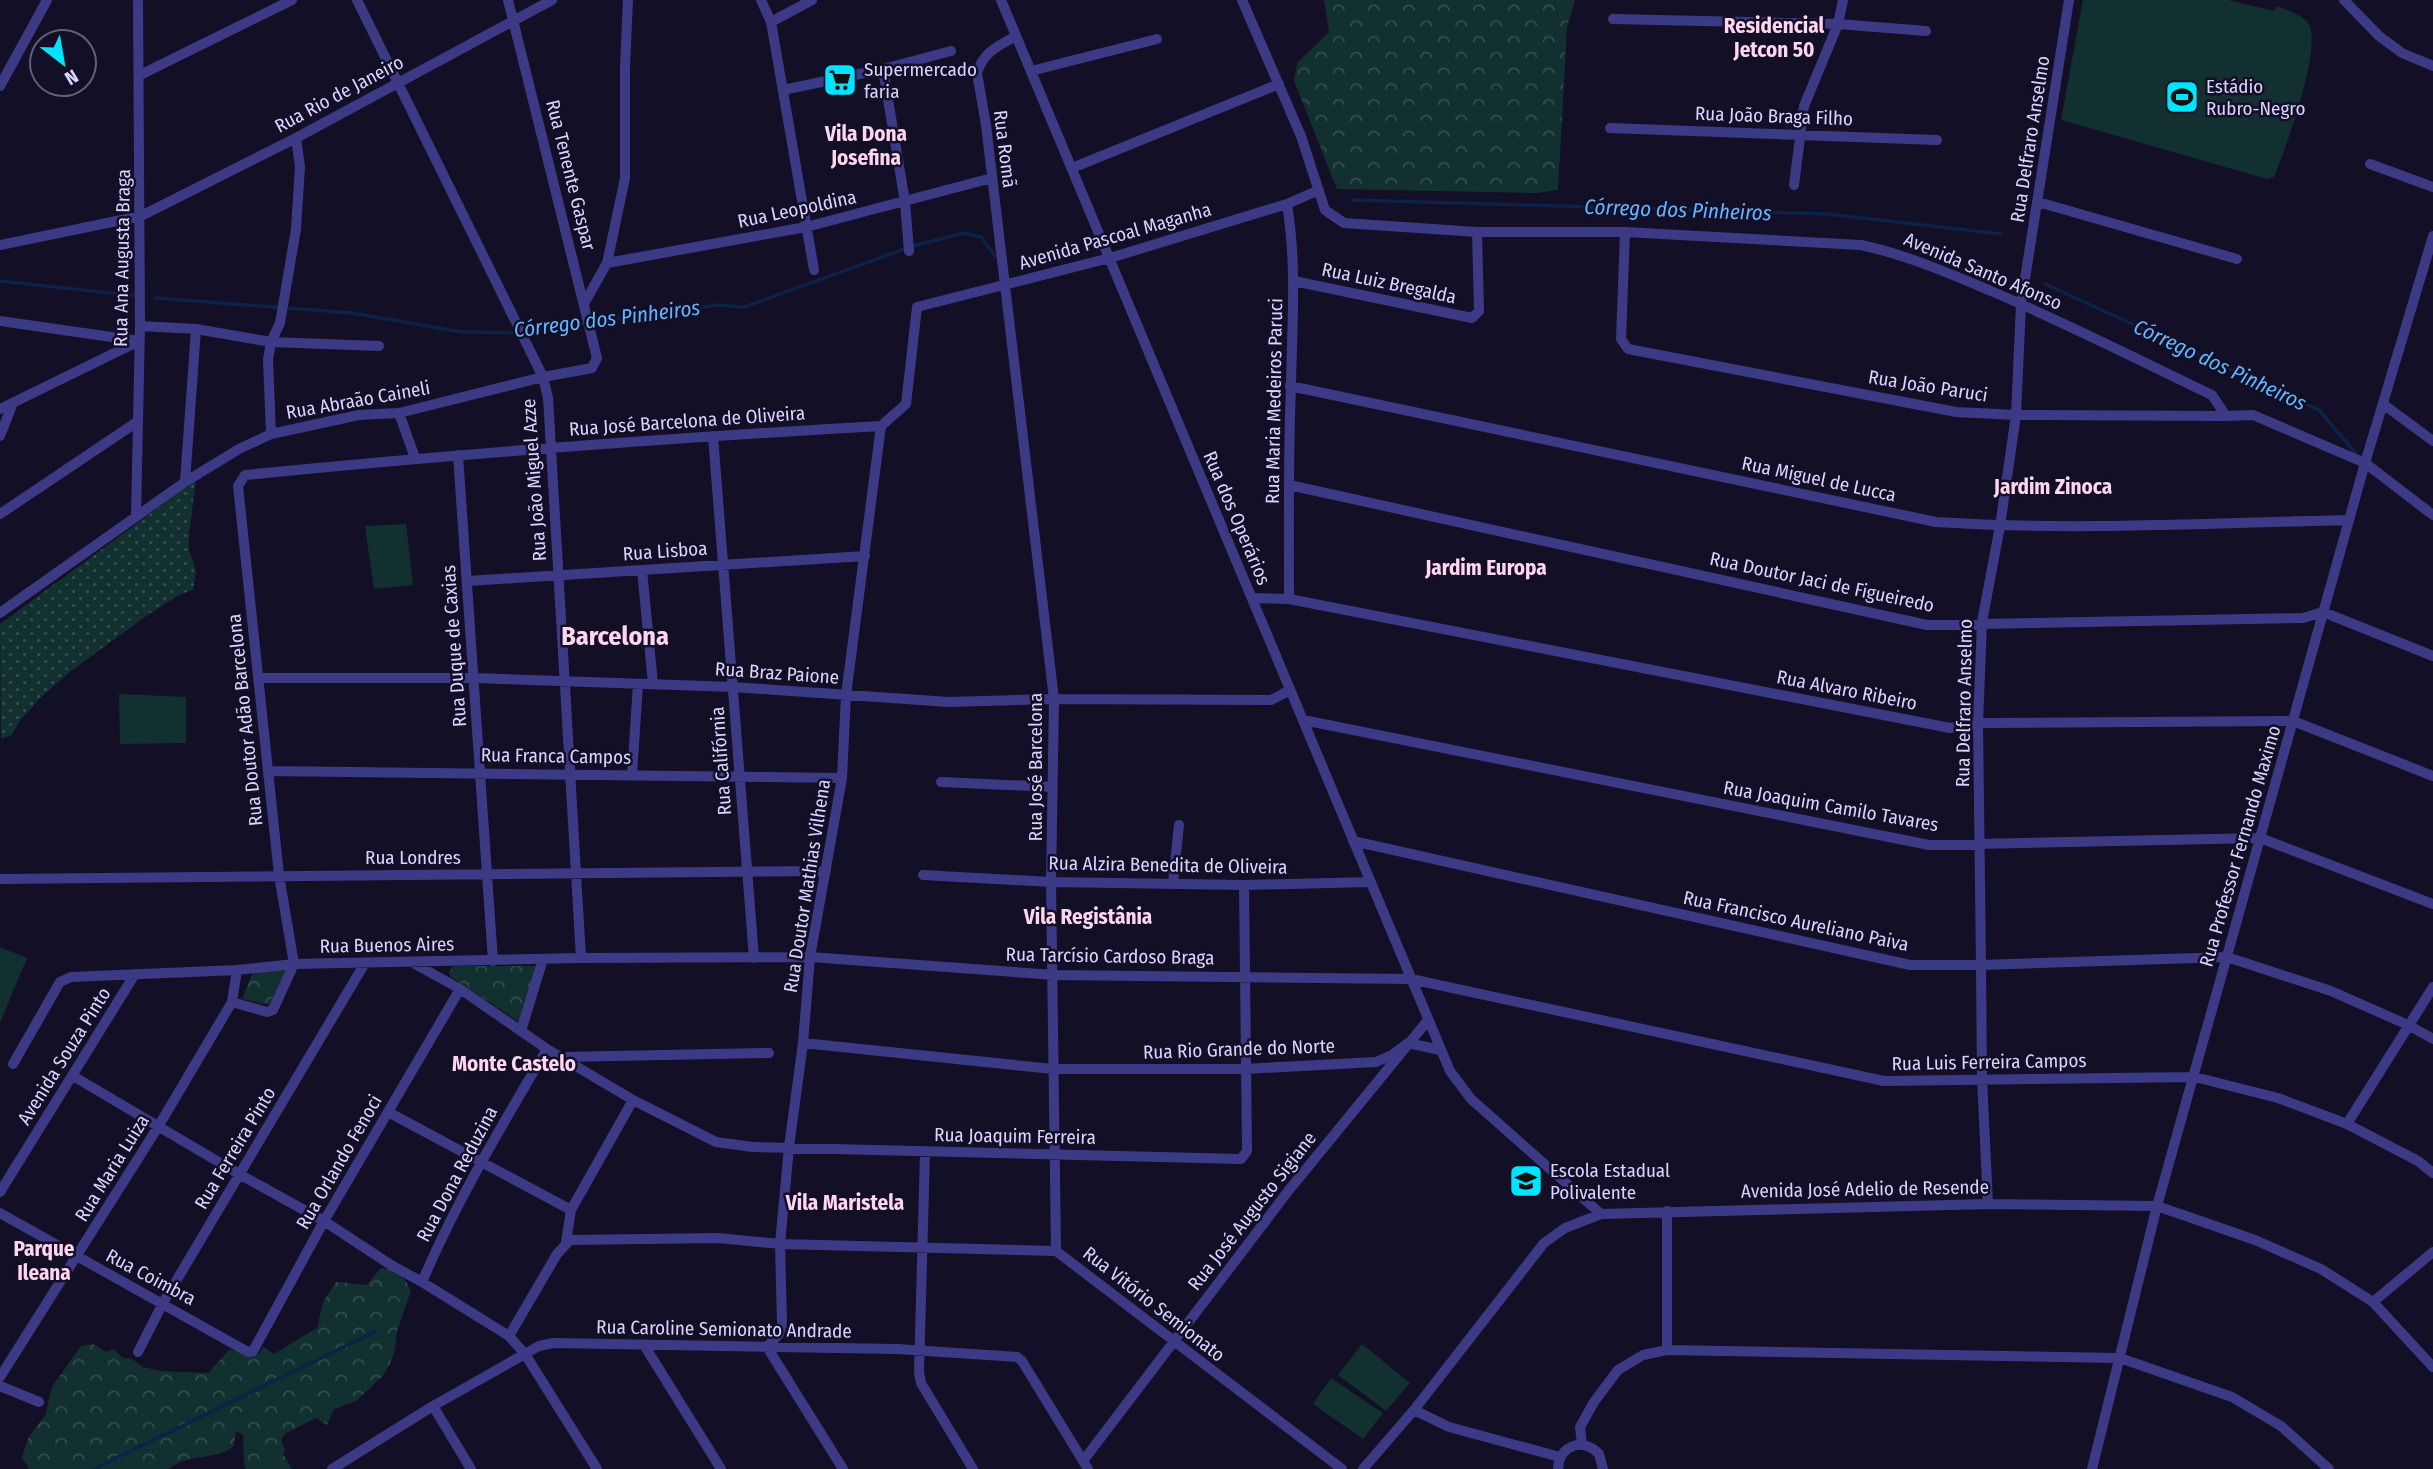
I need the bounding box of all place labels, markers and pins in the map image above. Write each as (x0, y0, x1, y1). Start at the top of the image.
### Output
place label: Supermercado faria (864, 58, 977, 103)
supermarket icon: Supermercado faria (821, 61, 859, 99)
place label: Estádio Rubro-Negro (2206, 75, 2305, 120)
sports icon: Estádio Rubro-Negro (2163, 78, 2201, 116)
place label: Escola Estadual Polivalente (1550, 1159, 1670, 1204)
school or university icon: Escola Estadual Polivalente (1507, 1162, 1545, 1200)

